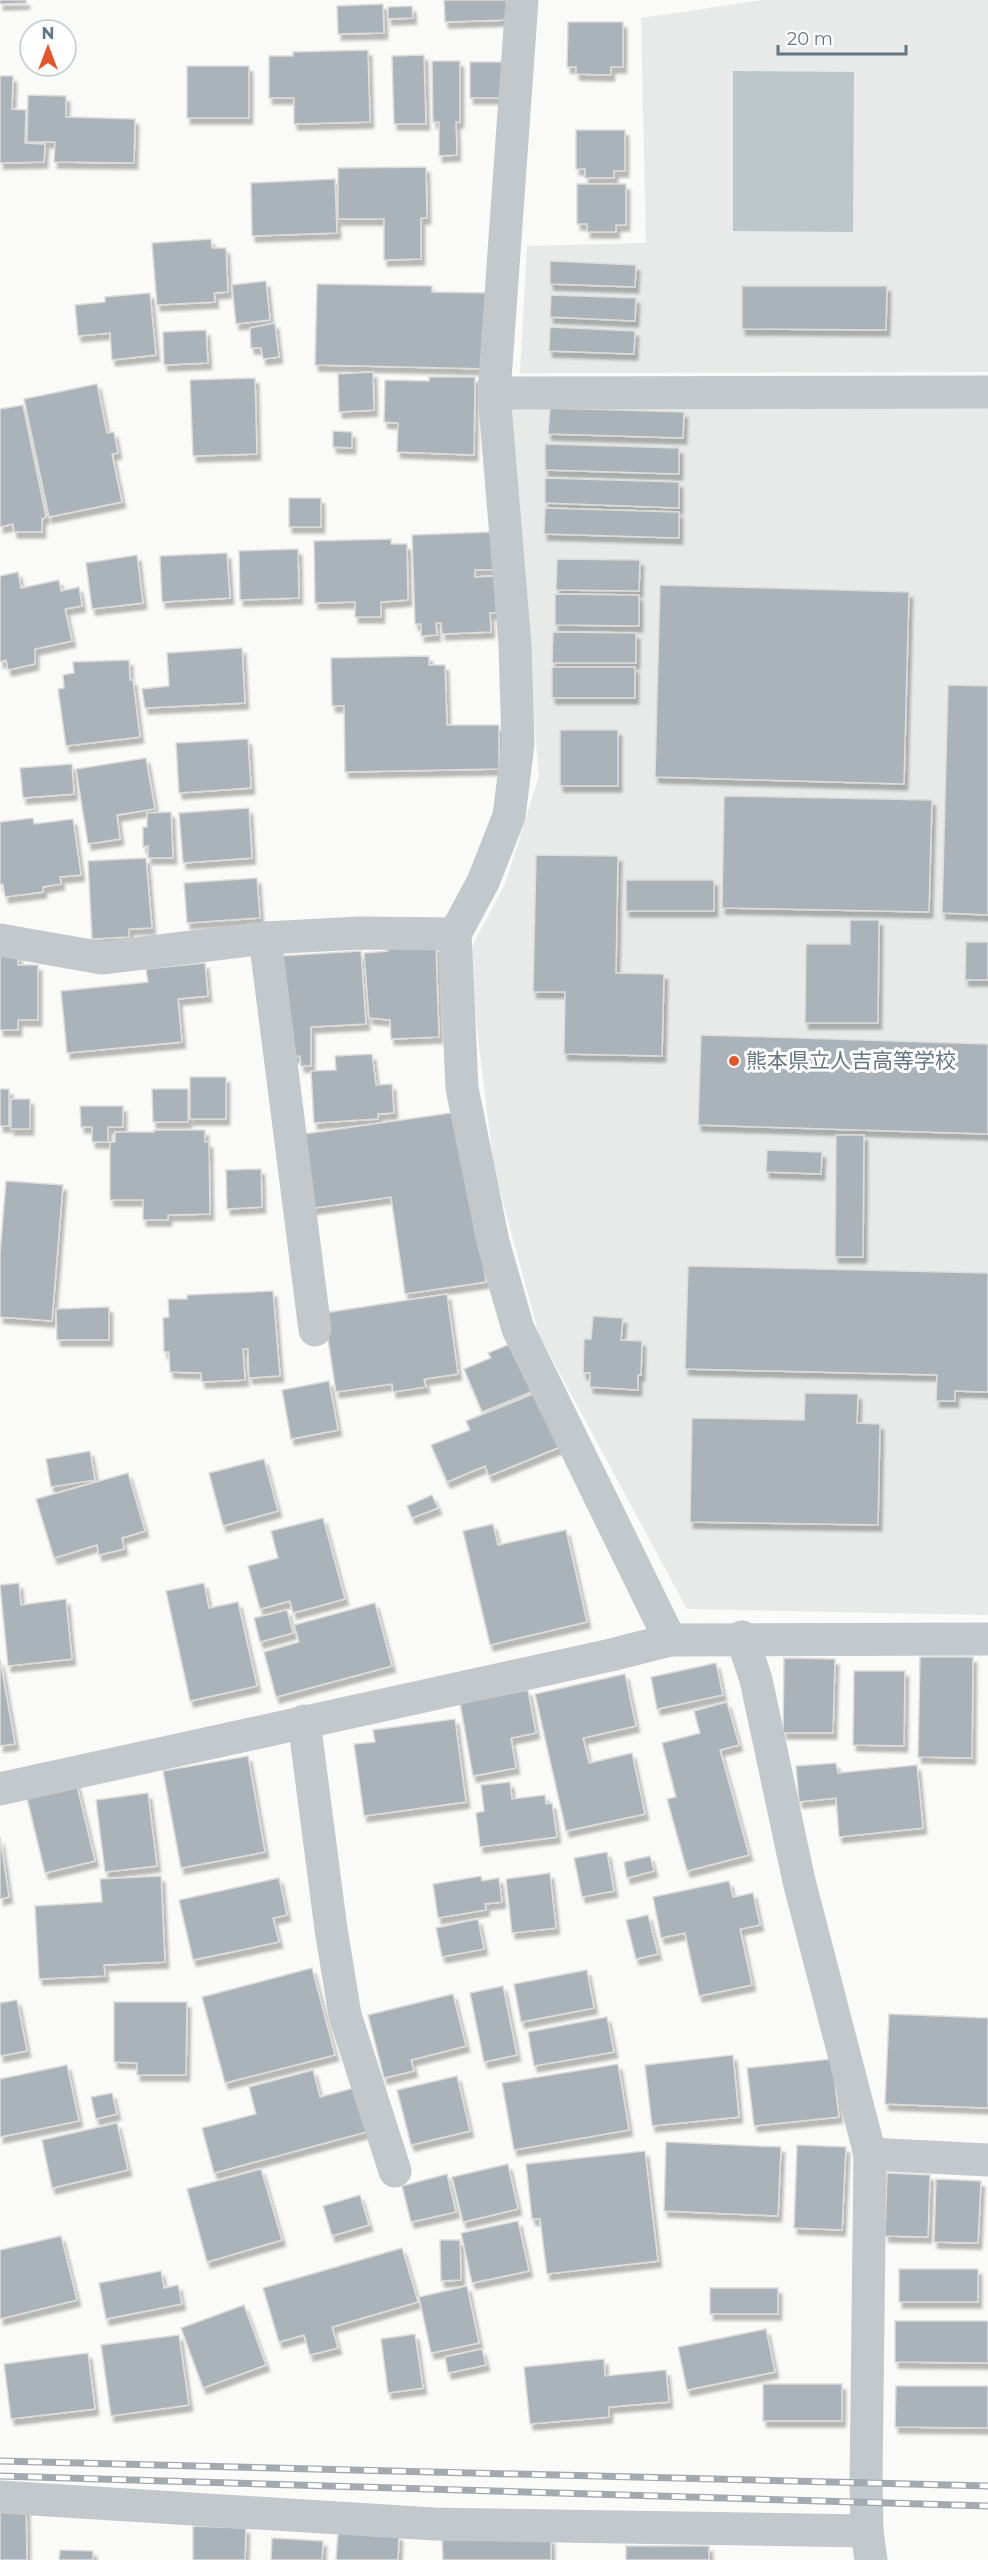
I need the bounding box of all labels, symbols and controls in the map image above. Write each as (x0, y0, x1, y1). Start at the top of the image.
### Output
north arrow (18, 18, 78, 78)
scale bar (778, 18, 906, 56)
text: N (42, 24, 54, 43)
text: 20 m (787, 28, 833, 50)
place label: 熊本県立人吉高等学校 (746, 1048, 956, 1073)
marker: 熊本県立人吉高等学校 (727, 1054, 741, 1068)

